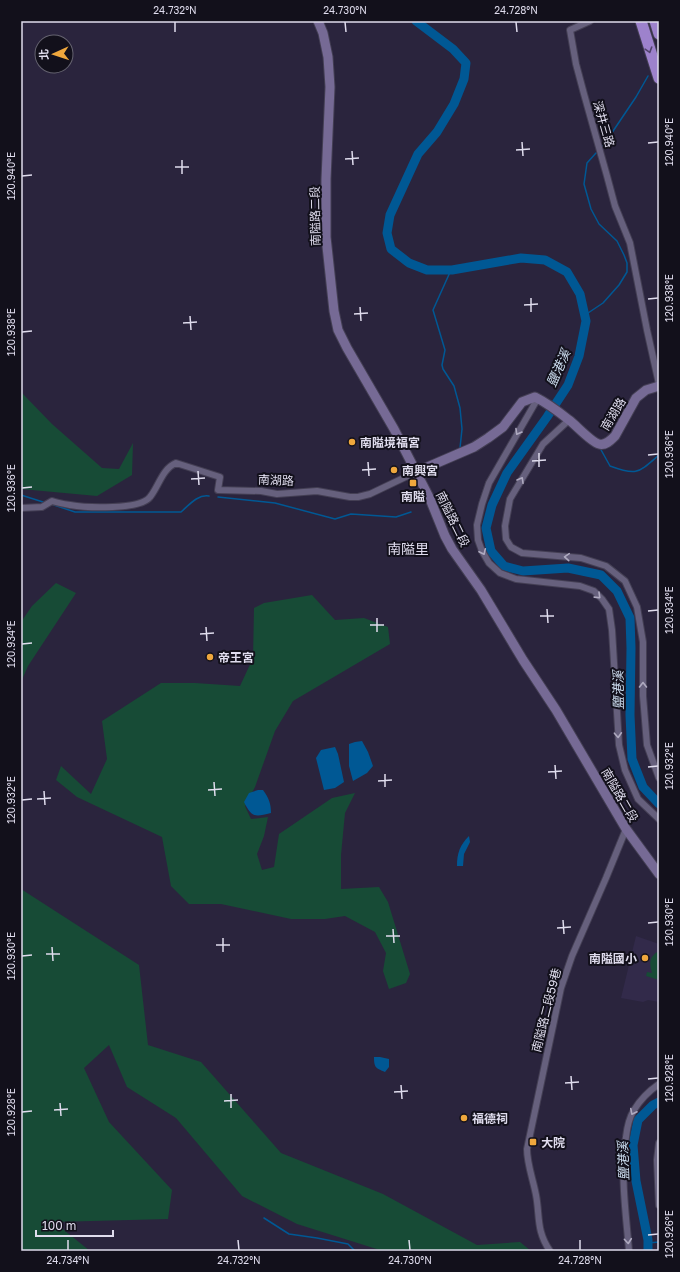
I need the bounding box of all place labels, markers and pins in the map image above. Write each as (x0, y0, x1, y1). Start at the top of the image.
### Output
place label: 南隘境福宮 (360, 435, 420, 450)
marker: 南隘境福宮 (347, 437, 357, 447)
place label: 南興宮 (402, 463, 438, 478)
marker: 南興宮 (389, 465, 399, 475)
marker: 南隘 (408, 478, 418, 488)
place label: 南隘 (401, 489, 425, 504)
place label: 帝王宮 (218, 650, 254, 665)
marker: 帝王宮 (205, 652, 215, 662)
place label: 南隘國小 (589, 951, 637, 966)
marker: 南隘國小 (640, 953, 650, 963)
place label: 福德祠 (472, 1111, 508, 1126)
marker: 福德祠 (459, 1113, 469, 1123)
place label: 大院 (541, 1135, 565, 1150)
marker: 大院 (528, 1137, 538, 1147)

